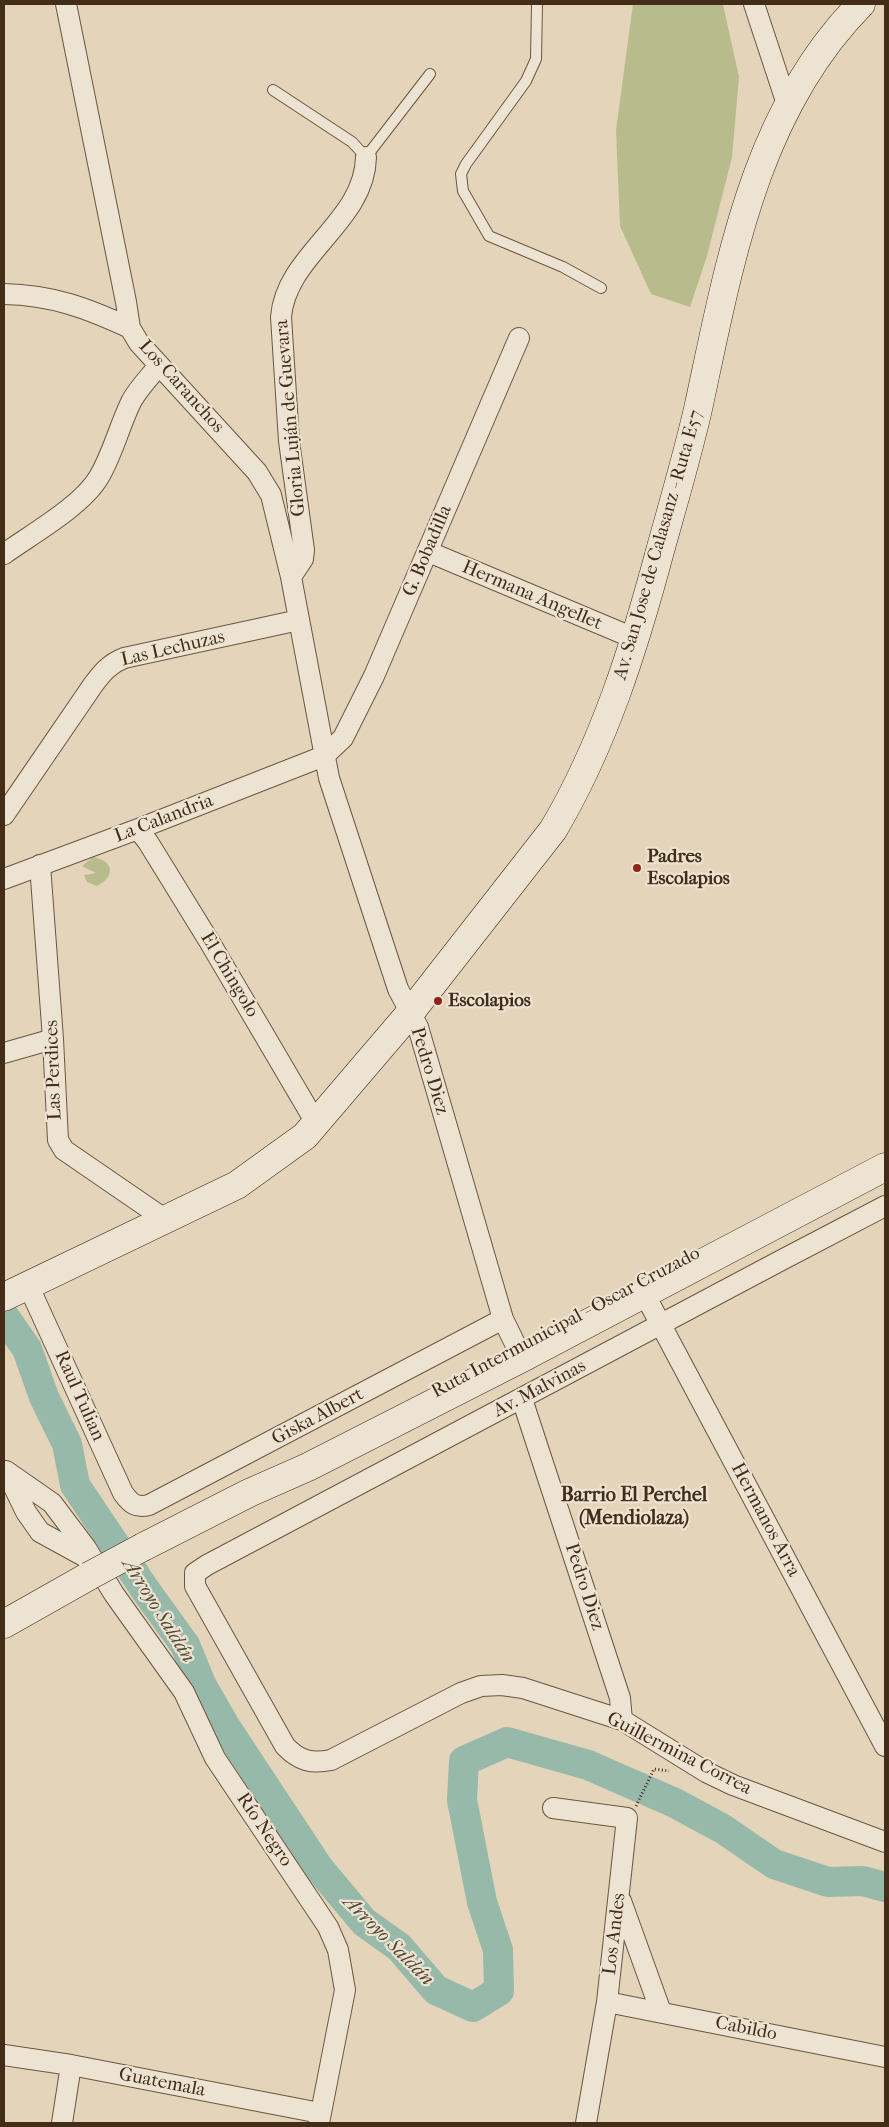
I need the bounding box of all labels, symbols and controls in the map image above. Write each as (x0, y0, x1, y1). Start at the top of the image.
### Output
street label: Gloria Luján de Guevara (271, 319, 311, 517)
street label: Los Caranchos (133, 336, 229, 438)
street label: Av. San Jose de Calasanz - Ruta E57 (610, 408, 708, 682)
street label: G. Bobadilla (399, 502, 457, 600)
street label: Hermana Angellet (458, 556, 606, 636)
street label: Las Lechuzas (119, 626, 227, 672)
street label: La Calandria (111, 790, 217, 848)
place label: Padres Escolapios (647, 846, 730, 890)
marker: Padres Escolapios (631, 862, 643, 874)
street label: El Chingolo (195, 928, 263, 1022)
place label: Escolapios (448, 990, 531, 1012)
marker: Escolapios (432, 995, 444, 1007)
street label: Las Perdices (41, 1019, 67, 1121)
street label: Pedro Diez (405, 1025, 453, 1117)
street label: Ruta Intermunicipal - Oscar Cruzado (428, 1242, 704, 1404)
street label: Raul Tulian (49, 1347, 109, 1445)
street label: Av. Malvinas (490, 1355, 590, 1423)
street label: Giska Albert (268, 1383, 368, 1451)
street label: Hermanos Arra (725, 1459, 805, 1581)
district label: Barrio El Perchel (Mendiolaza) (561, 1484, 707, 1531)
street label: Pedro Diez (559, 1541, 609, 1633)
water label: Arroyo Saldán (116, 1554, 200, 1668)
street label: Guillermina Correa (603, 1708, 755, 1800)
street label: Río Negro (231, 1789, 297, 1871)
water label: Arroyo Saldán (338, 1891, 438, 1991)
street label: Los Andes (599, 1892, 631, 1976)
street label: Cabildo (713, 2012, 779, 2046)
street label: Guatemala (117, 2063, 207, 2103)

